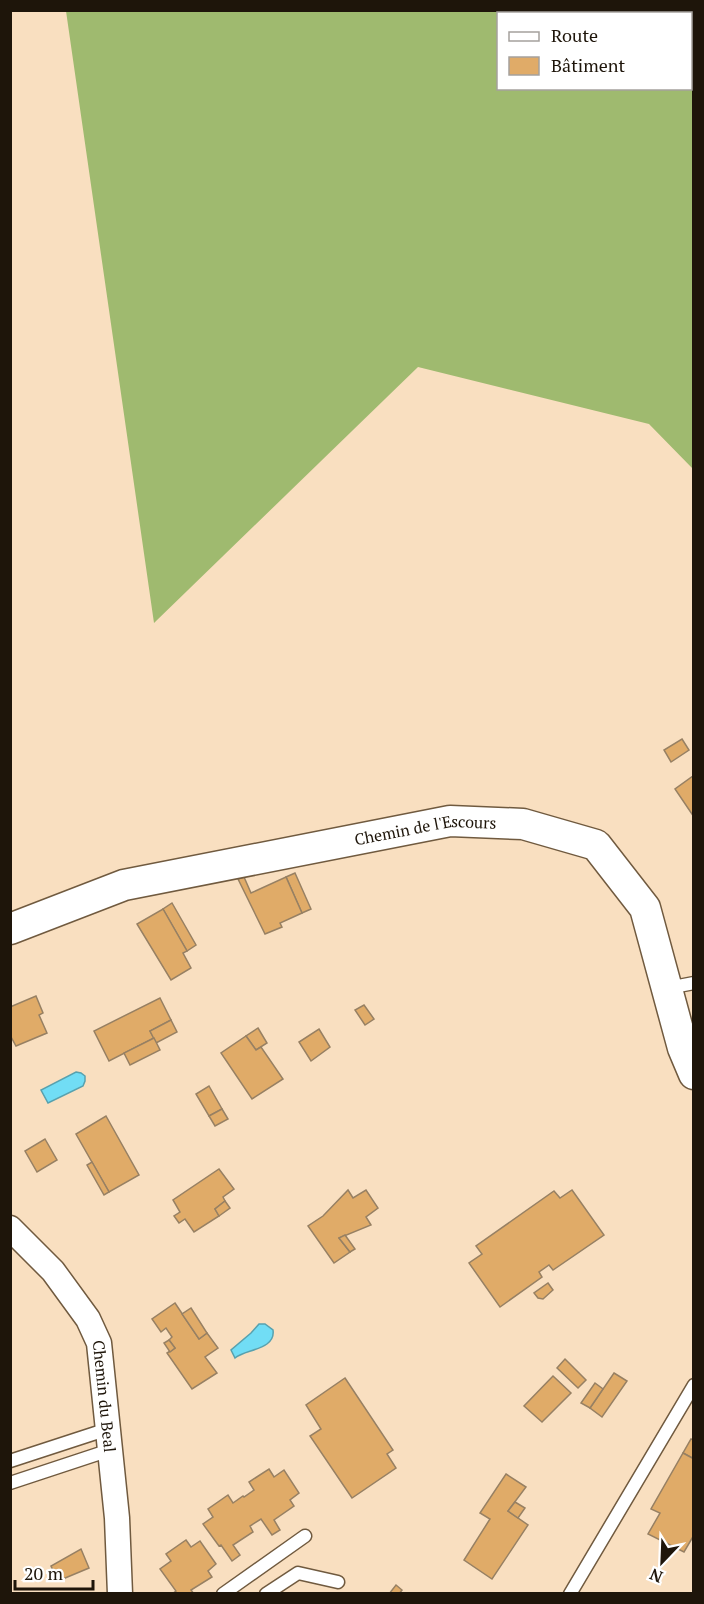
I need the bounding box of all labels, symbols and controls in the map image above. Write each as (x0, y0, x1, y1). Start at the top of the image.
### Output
legend (497, 12, 692, 90)
text: Route (551, 23, 598, 47)
text: Bâtiment (551, 53, 626, 77)
street label: Chemin de l'Escours (352, 810, 497, 851)
street label: Chemin du Beal (88, 1339, 121, 1453)
north arrow (632, 1532, 692, 1592)
scale bar (15, 1553, 93, 1591)
text: 20 m (24, 1561, 64, 1585)
text: N (646, 1563, 666, 1588)

